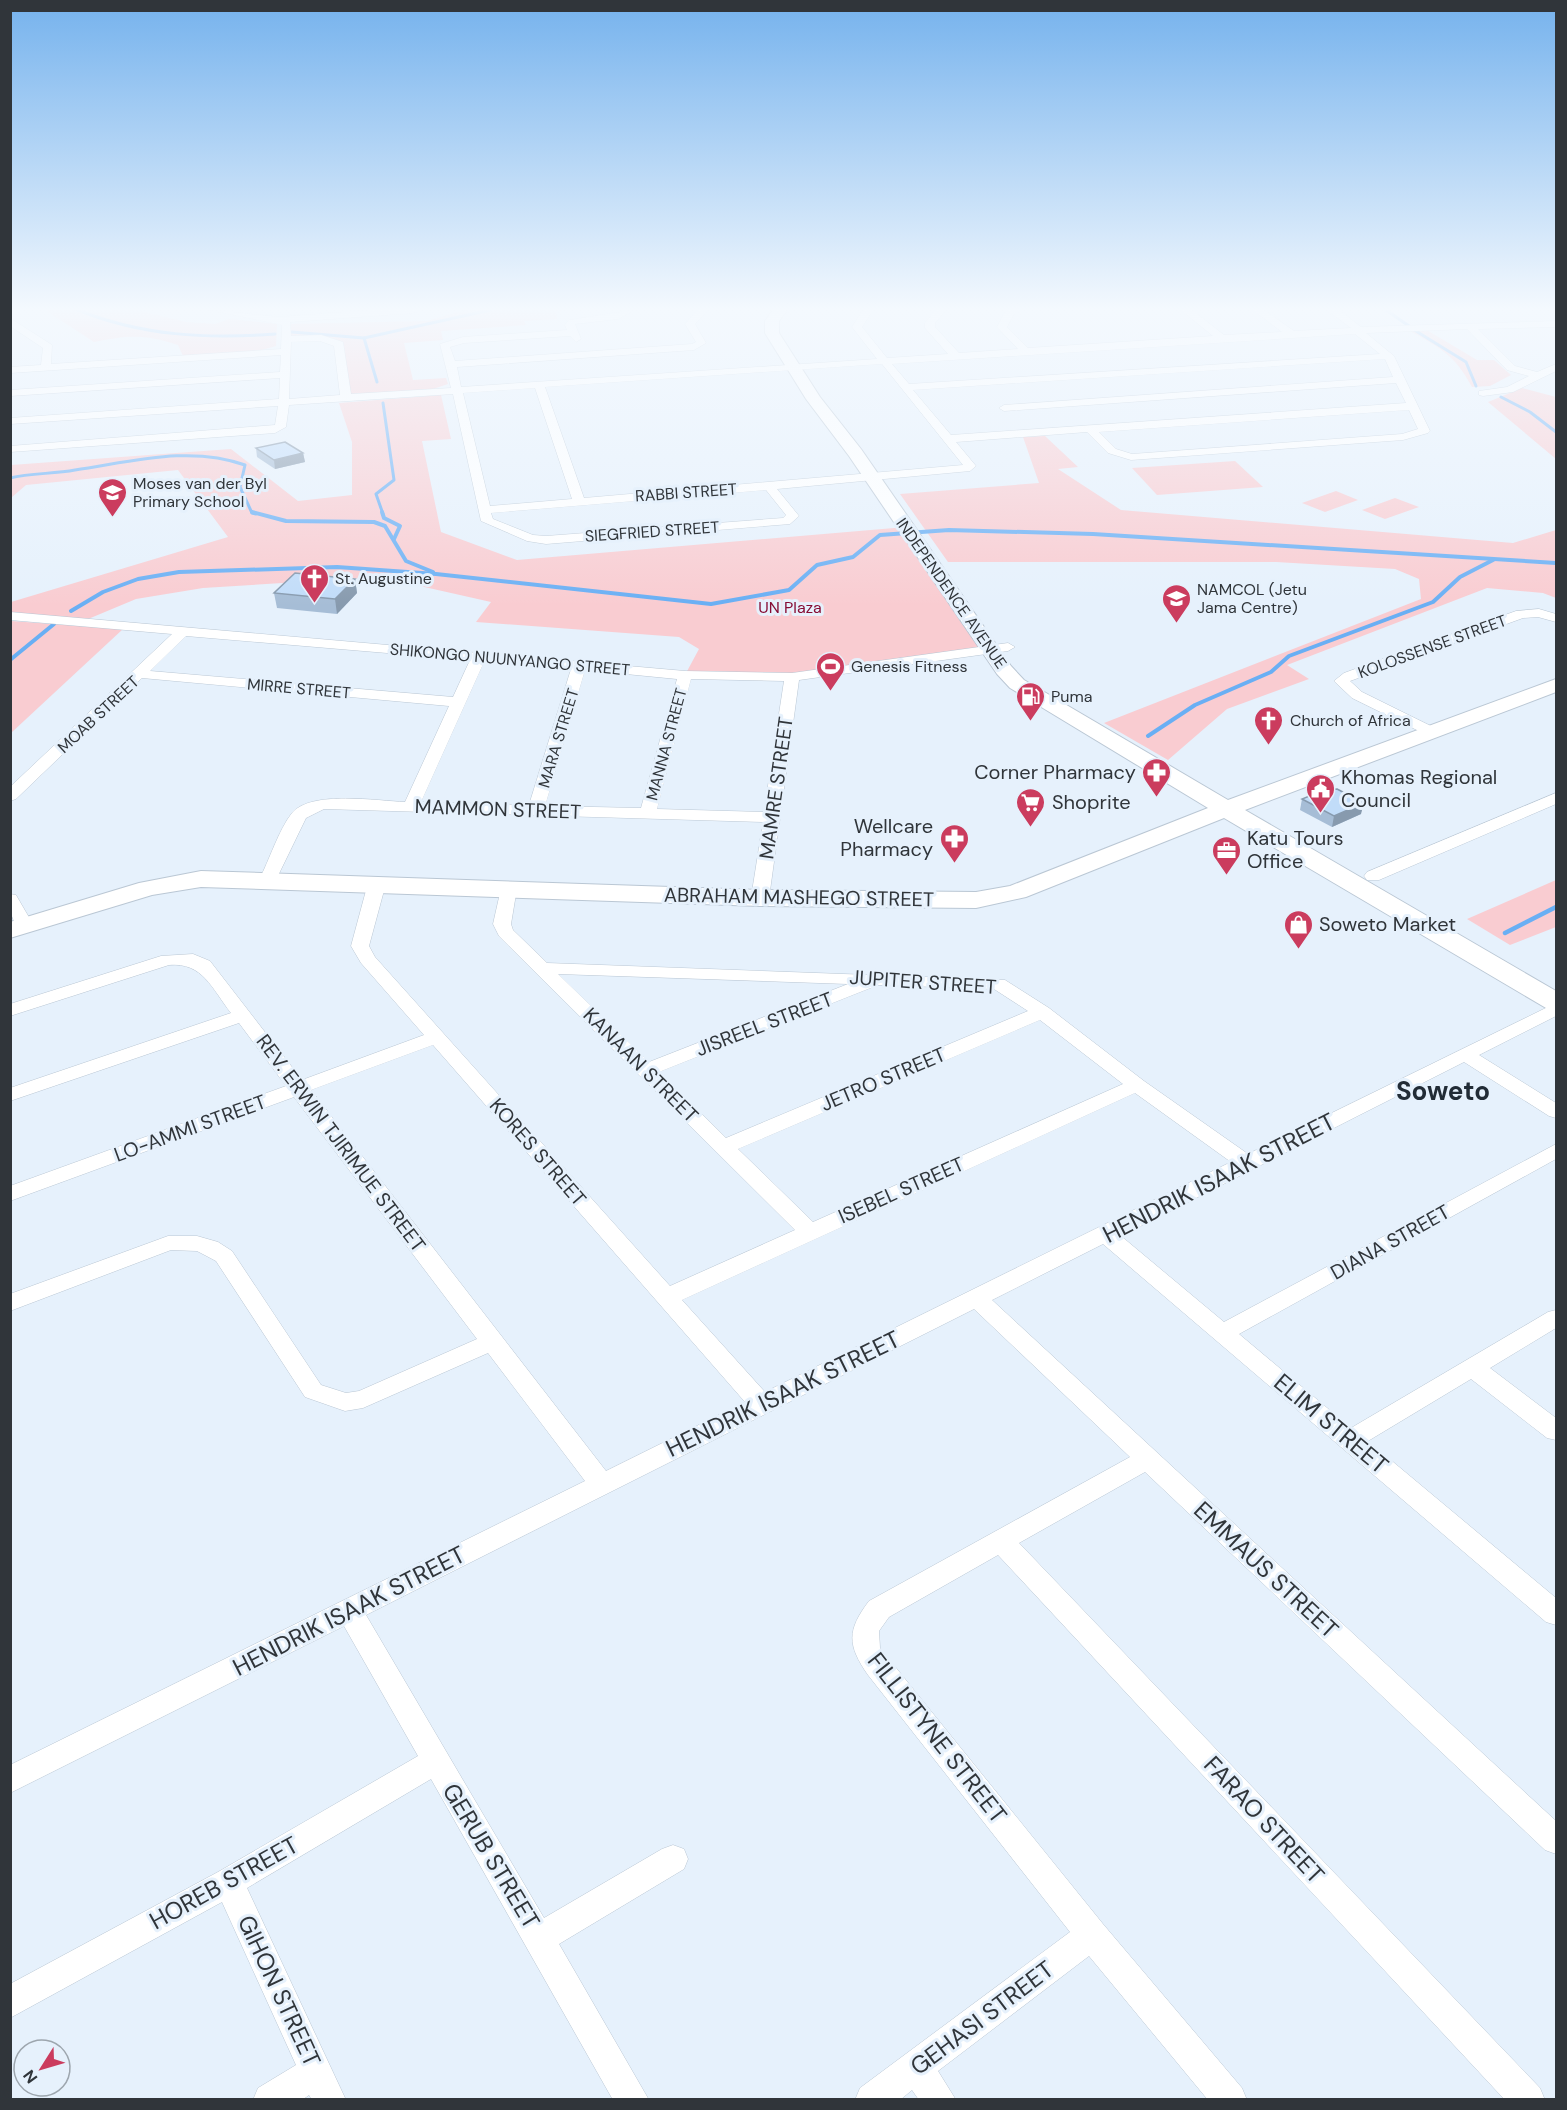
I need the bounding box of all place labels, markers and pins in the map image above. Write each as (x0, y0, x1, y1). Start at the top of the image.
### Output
place label: Moses van der Byl Primary School (133, 473, 267, 512)
school or university icon: Moses van der Byl Primary School (96, 476, 128, 518)
church icon: St. Augustine (298, 562, 330, 604)
place label: St. Augustine (335, 568, 432, 589)
place label: NAMCOL (Jetu Jama Centre) (1197, 579, 1307, 618)
school or university icon: NAMCOL (Jetu Jama Centre) (1160, 582, 1192, 624)
sports icon: Genesis Fitness (814, 650, 846, 692)
place label: Genesis Fitness (851, 656, 968, 677)
fuel station icon: Puma (1014, 680, 1046, 722)
place label: Puma (1051, 686, 1092, 707)
church icon: Church of Africa (1253, 704, 1285, 746)
place label: Church of Africa (1290, 710, 1411, 731)
pharmacy icon: Corner Pharmacy (1141, 756, 1173, 798)
place label: Corner Pharmacy (974, 759, 1136, 785)
place label: Khomas Regional Council (1341, 764, 1497, 813)
public building icon: Khomas Regional Council (1304, 772, 1336, 814)
supermarket icon: Shoprite (1015, 786, 1047, 828)
place label: Shoprite (1052, 789, 1131, 815)
place label: Wellcare Pharmacy (840, 813, 933, 862)
pharmacy icon: Wellcare Pharmacy (938, 822, 970, 864)
place label: Katu Tours Office (1247, 825, 1344, 874)
office icon: Katu Tours Office (1210, 834, 1242, 876)
shop icon: Soweto Market (1282, 908, 1314, 950)
place label: Soweto Market (1319, 911, 1456, 937)

